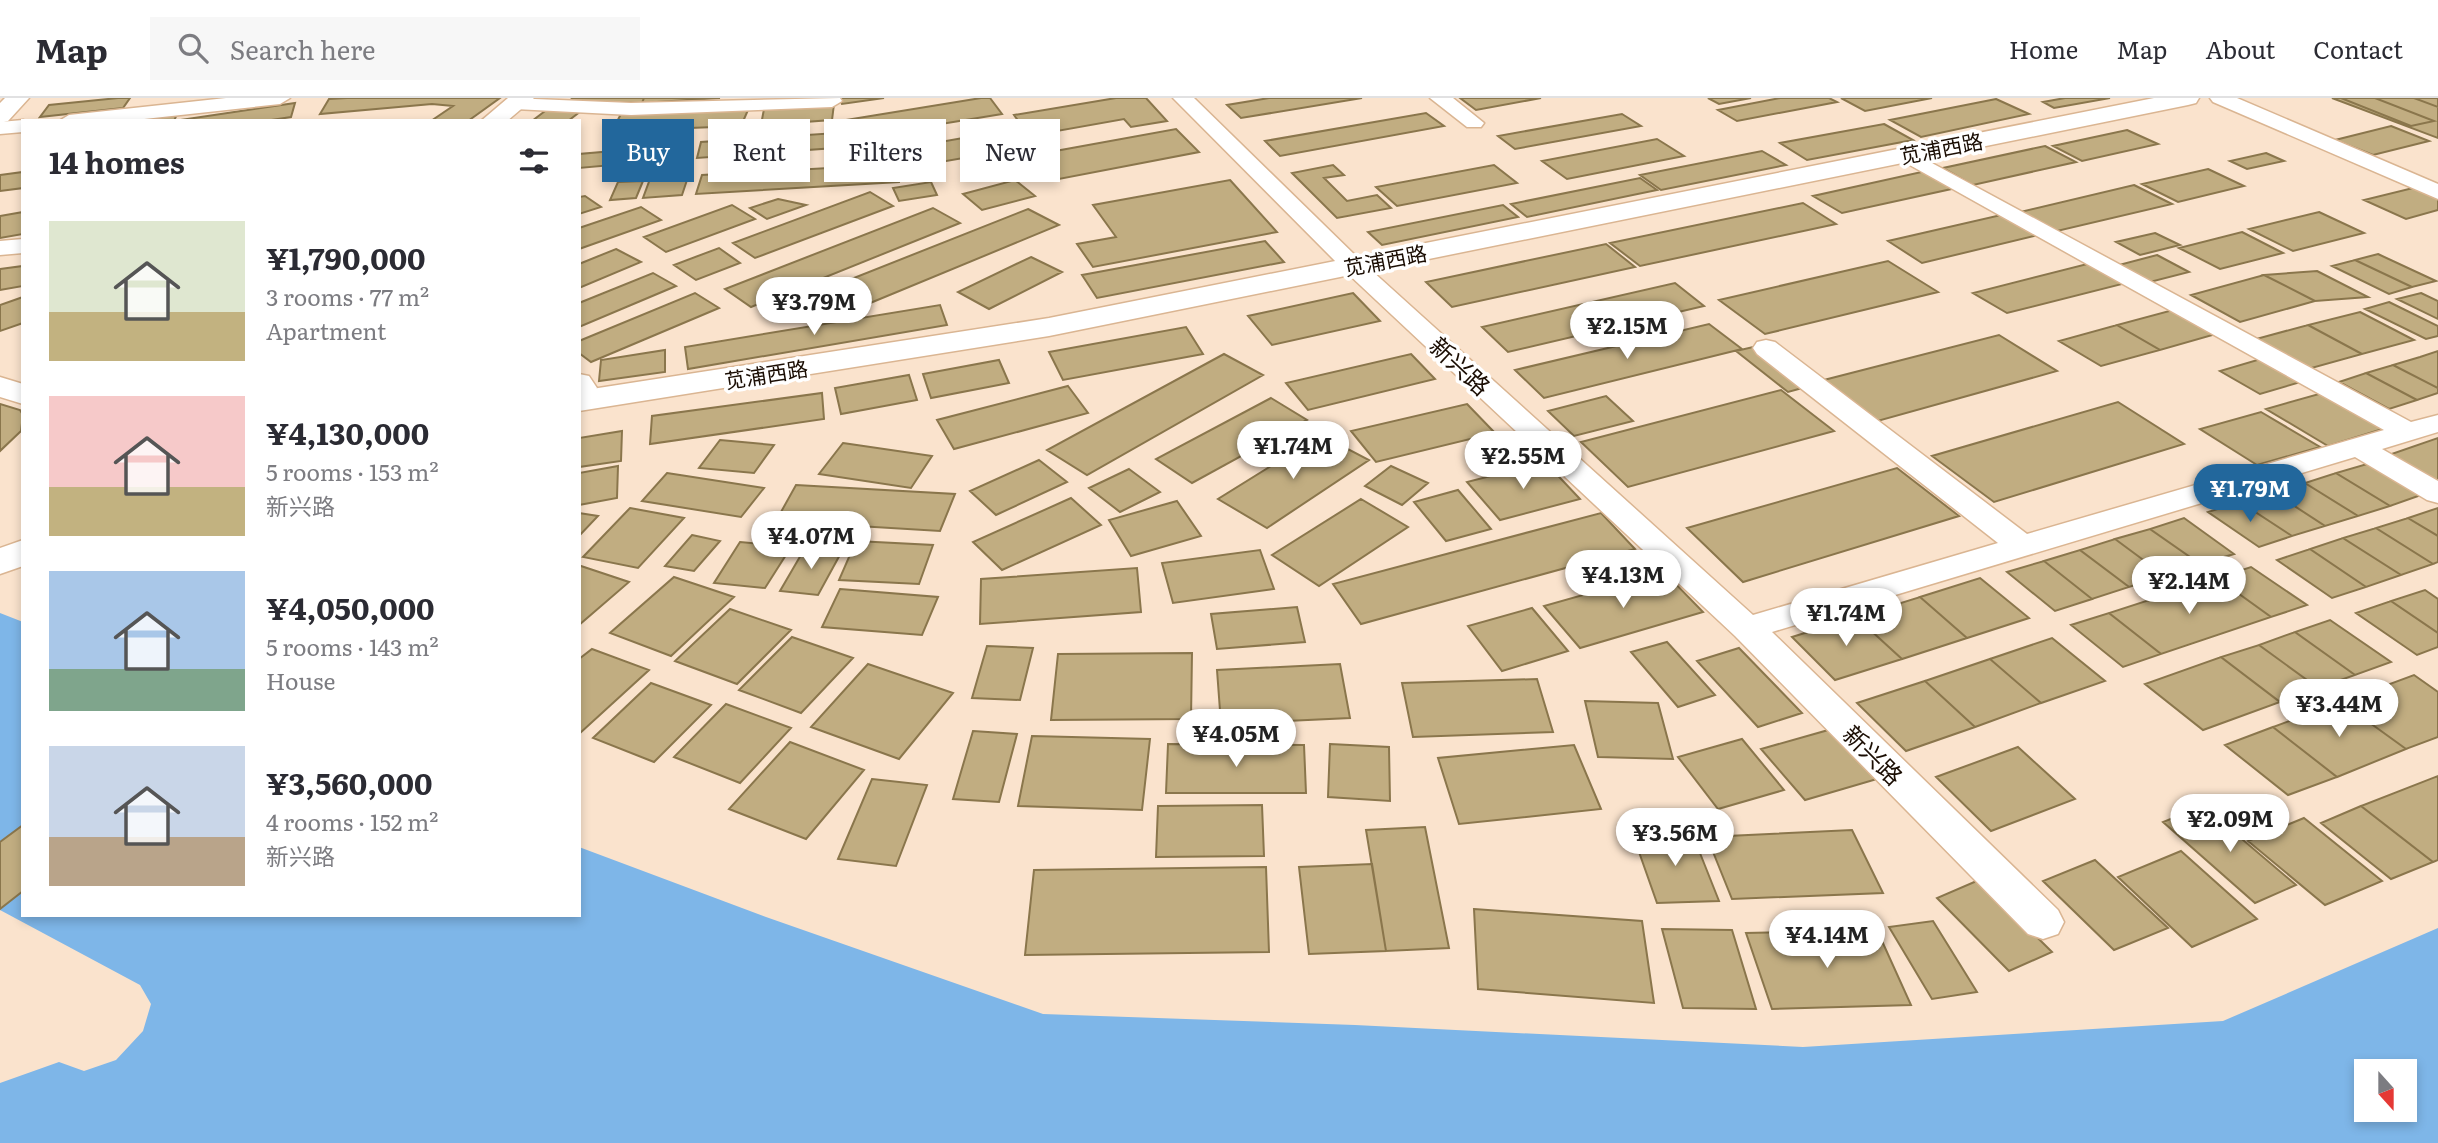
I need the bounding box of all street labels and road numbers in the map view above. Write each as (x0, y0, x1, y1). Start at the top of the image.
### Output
street label: 苋浦西路 (1897, 124, 1985, 170)
street label: 苋浦西路 (1341, 236, 1429, 282)
street label: 新兴路 (1423, 328, 1499, 402)
street label: 苋浦西路 (722, 351, 810, 395)
street label: 新兴路 (1836, 716, 1912, 792)

